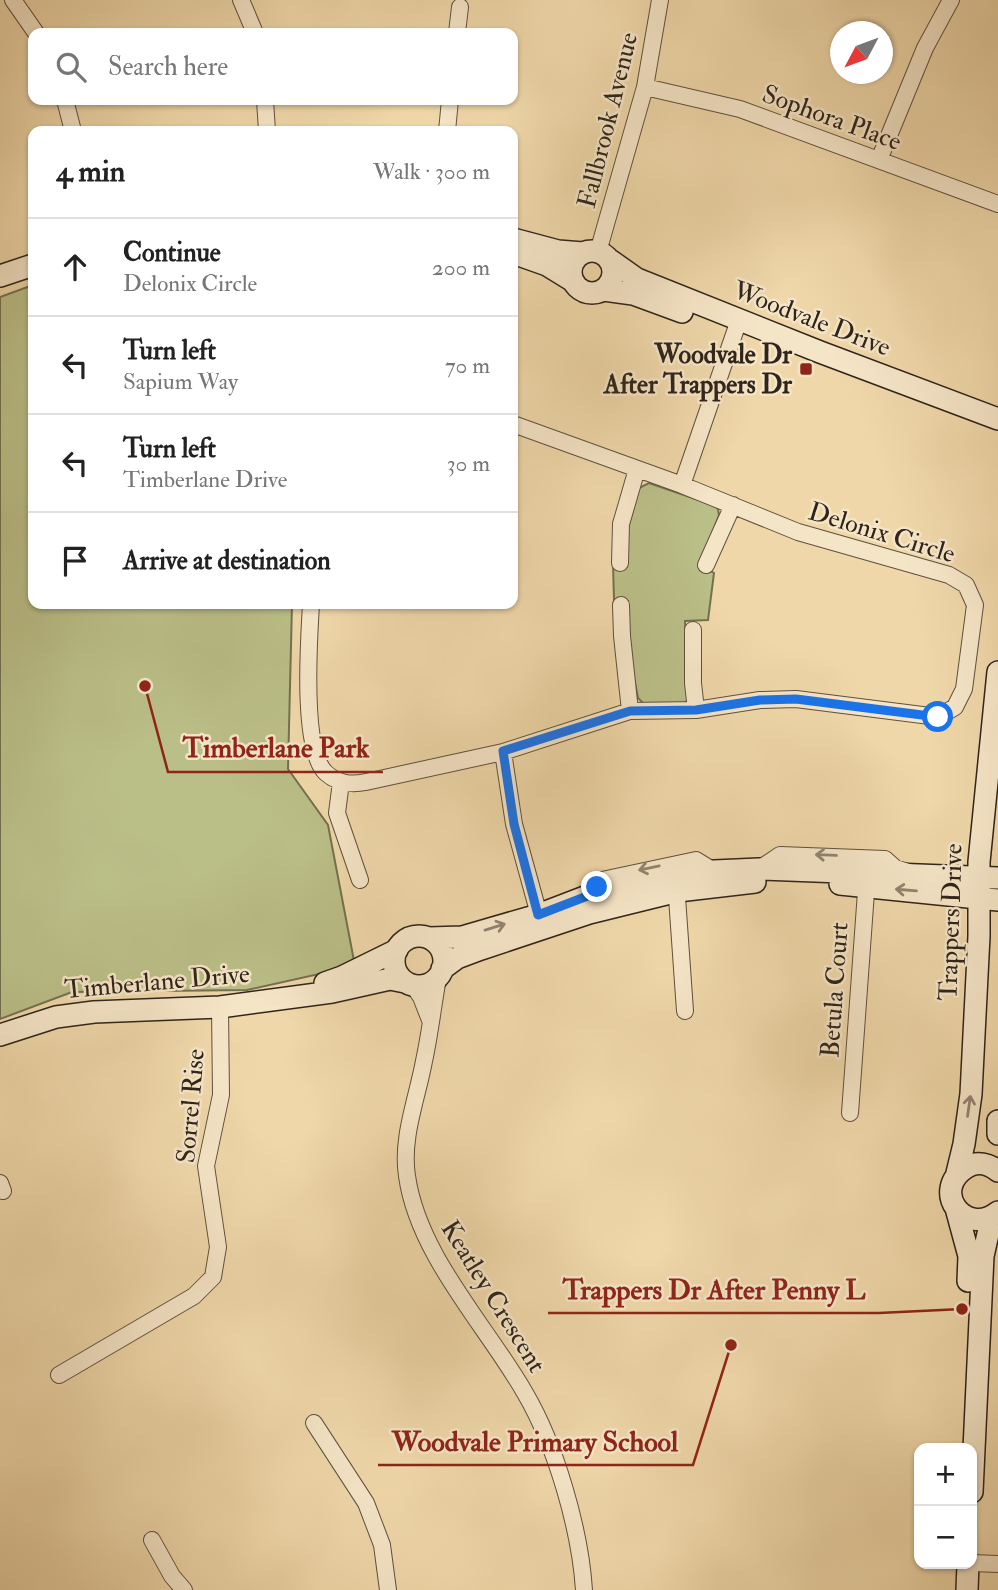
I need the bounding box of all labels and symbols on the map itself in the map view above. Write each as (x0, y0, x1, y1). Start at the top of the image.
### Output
north arrow (830, 21, 893, 84)
street label: Fallbrook Avenue (571, 29, 645, 211)
street label: Sophora Place (757, 78, 906, 159)
street label: Woodvale Drive (727, 274, 895, 364)
place label: Woodvale Dr After Trappers Dr (603, 339, 792, 402)
marker: Woodvale Dr After Trappers Dr (798, 361, 814, 377)
street label: Delonix Circle (804, 495, 959, 570)
route start (922, 701, 953, 732)
callout: Timberlane Park (168, 723, 383, 772)
text: Timberlane Park (182, 731, 370, 766)
street label: Trappers Drive (932, 843, 971, 1001)
one-way arrow (815, 849, 838, 862)
one-way arrow (639, 863, 661, 876)
route end (581, 871, 612, 902)
one-way arrow (895, 883, 918, 896)
one-way arrow (484, 919, 506, 932)
street label: Betula Court (814, 921, 856, 1059)
street label: Timberlane Drive (63, 958, 251, 1006)
street label: Sorrel Rise (170, 1047, 212, 1165)
one-way arrow (963, 1096, 976, 1118)
street label: Keatley Crescent (434, 1215, 553, 1379)
callout: Trappers Dr After Penny L (548, 1264, 879, 1313)
text: Trappers Dr After Penny L (561, 1273, 866, 1308)
callout: Woodvale Primary School (378, 1416, 693, 1465)
text: Woodvale Primary School (391, 1425, 679, 1460)

